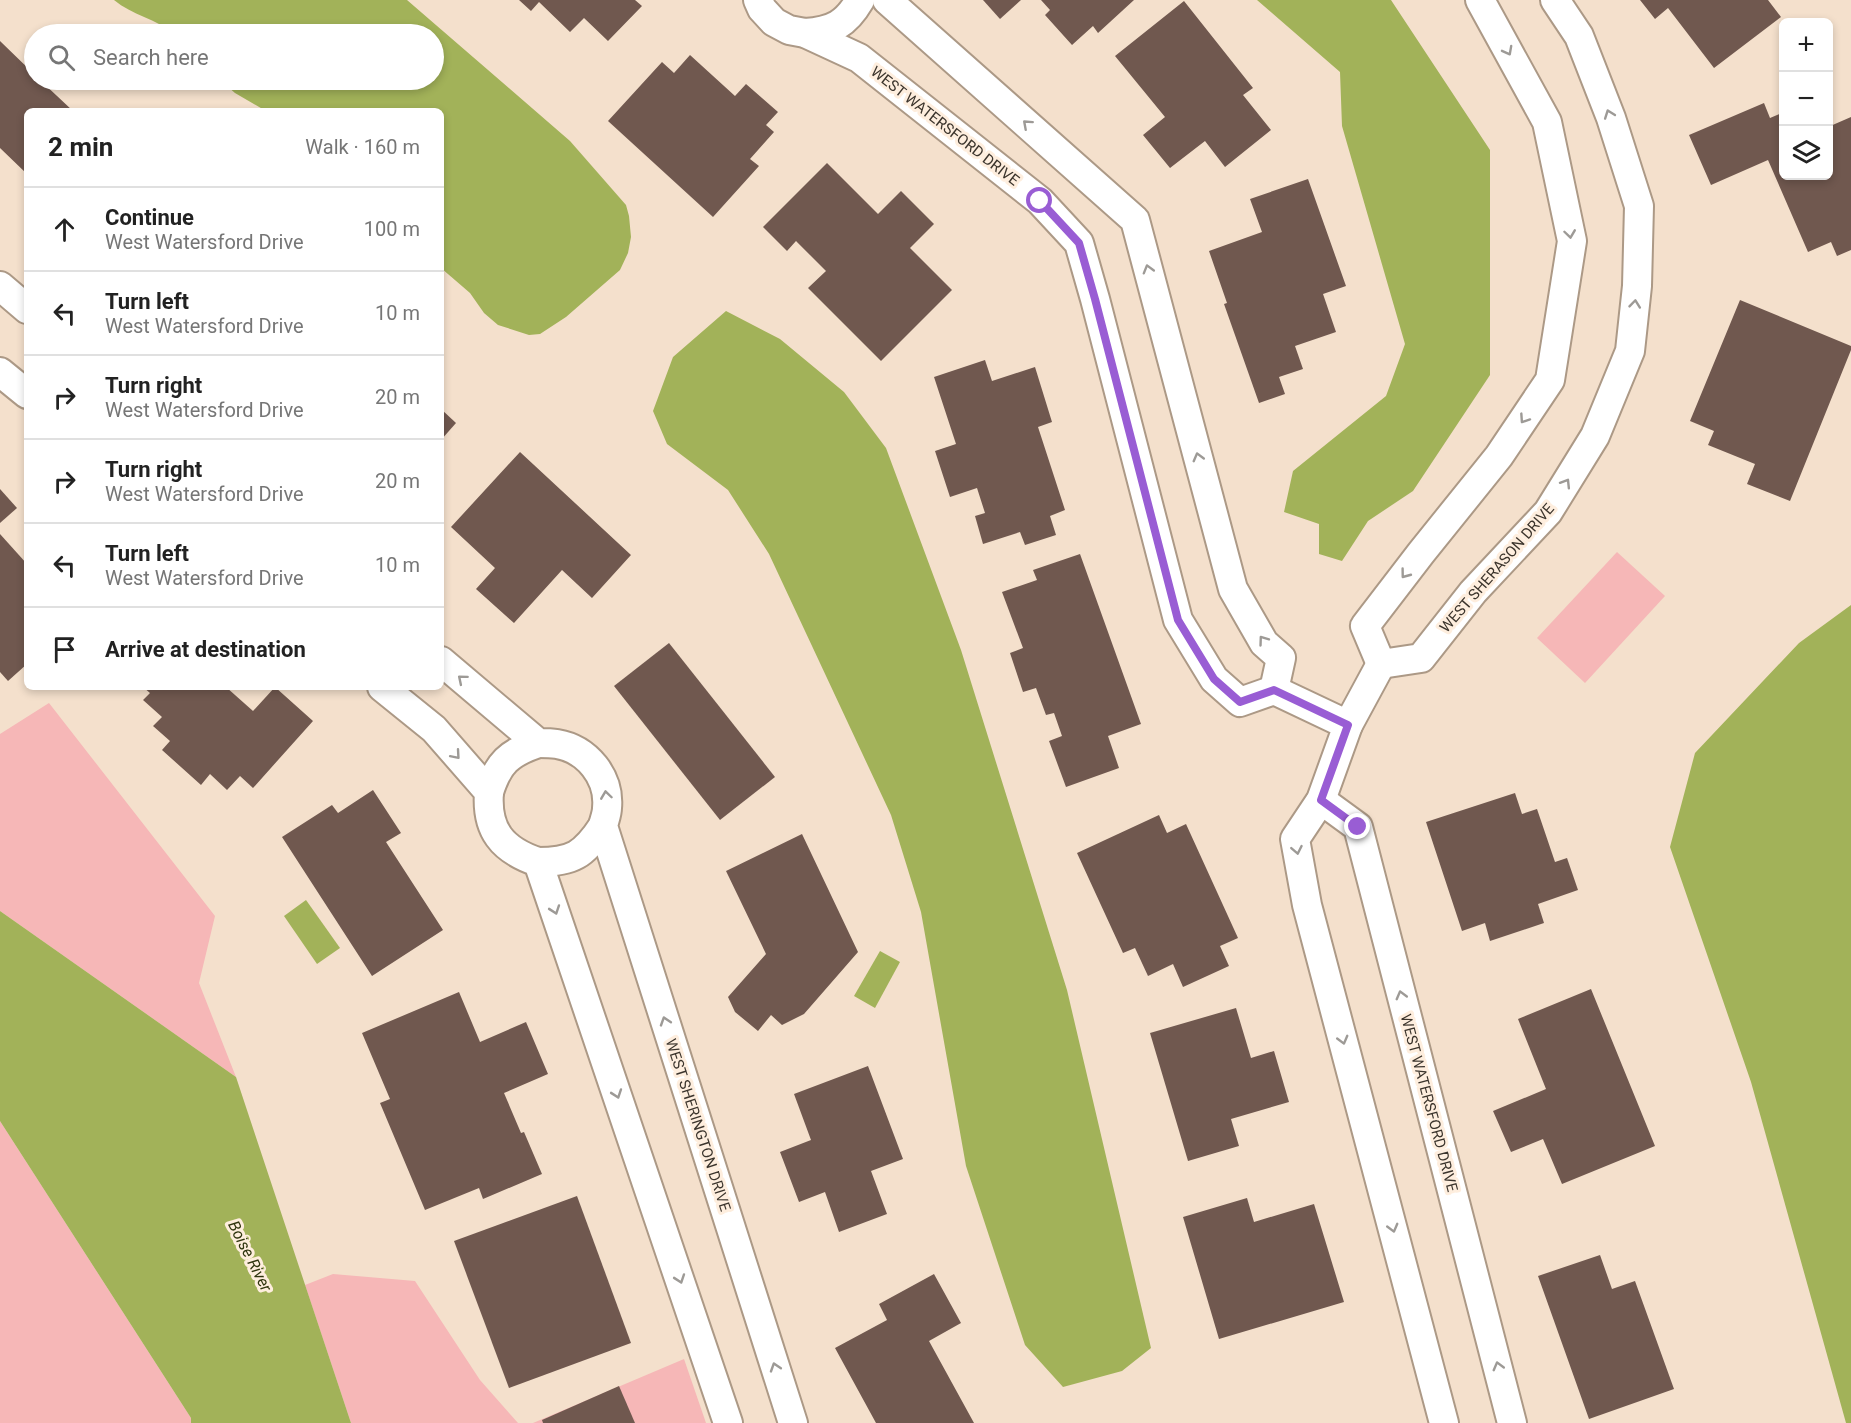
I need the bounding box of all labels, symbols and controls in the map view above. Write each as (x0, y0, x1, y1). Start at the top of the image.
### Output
map controls (1779, 18, 1833, 180)
button: + (1779, 18, 1833, 72)
search box (24, 24, 444, 90)
icon: search (45, 41, 78, 74)
text: Search here (93, 45, 209, 70)
one-way arrow (1501, 45, 1512, 56)
street label: WEST WATERSFORD DRIVE (867, 62, 1023, 190)
button: − (1779, 72, 1833, 126)
one-way arrow (1604, 109, 1617, 119)
one-way arrow (1023, 120, 1034, 131)
button: layers (1779, 126, 1833, 180)
text: 2 min (48, 132, 113, 162)
text: Walk · 160 m (305, 135, 420, 159)
route start (1026, 187, 1052, 213)
text: Continue (105, 205, 194, 230)
icon: ahead (48, 213, 81, 246)
text: 100 m (364, 217, 420, 241)
text: West Watersford Drive (105, 230, 304, 254)
one-way arrow (1563, 230, 1575, 239)
one-way arrow (1143, 264, 1156, 274)
text: Turn left (105, 289, 189, 314)
icon: left (48, 297, 81, 330)
one-way arrow (1628, 299, 1641, 308)
text: 10 m (375, 301, 420, 325)
text: West Watersford Drive (105, 314, 304, 338)
text: Turn right (105, 373, 202, 398)
icon: right (48, 381, 81, 414)
text: 20 m (375, 385, 420, 409)
text: West Watersford Drive (105, 398, 304, 422)
one-way arrow (1520, 413, 1531, 424)
one-way arrow (1193, 453, 1206, 463)
text: Turn right (105, 457, 202, 482)
icon: right (48, 465, 81, 498)
text: 20 m (375, 469, 420, 493)
one-way arrow (1558, 479, 1570, 489)
text: West Watersford Drive (105, 482, 304, 506)
street label: WEST SHERASON DRIVE (1436, 499, 1558, 636)
text: Turn left (105, 541, 189, 566)
icon: left (48, 549, 81, 582)
text: 10 m (375, 553, 420, 577)
text: West Watersford Drive (105, 566, 304, 590)
one-way arrow (1401, 567, 1412, 578)
icon: arrive (48, 633, 81, 666)
one-way arrow (1259, 635, 1270, 646)
text: Arrive at destination (105, 637, 306, 662)
one-way arrow (458, 675, 469, 686)
one-way arrow (449, 748, 460, 759)
one-way arrow (600, 790, 612, 800)
route end (1344, 813, 1370, 839)
one-way arrow (1290, 845, 1303, 855)
one-way arrow (547, 904, 560, 914)
one-way arrow (1396, 990, 1408, 1001)
street label: WEST WATERSFORD DRIVE (1397, 1012, 1462, 1194)
one-way arrow (660, 1016, 672, 1027)
one-way arrow (1336, 1034, 1348, 1044)
street label: WEST SHERINGTON DRIVE (662, 1037, 735, 1214)
one-way arrow (610, 1088, 623, 1099)
water label: Boise River (224, 1218, 276, 1295)
one-way arrow (1385, 1223, 1398, 1233)
one-way arrow (672, 1273, 685, 1284)
one-way arrow (770, 1362, 783, 1373)
one-way arrow (1492, 1362, 1505, 1372)

